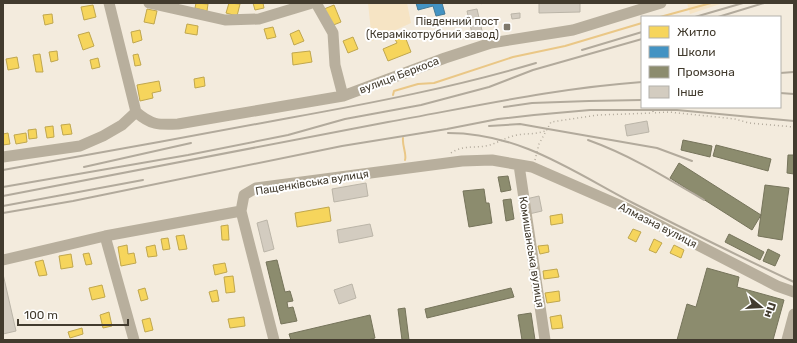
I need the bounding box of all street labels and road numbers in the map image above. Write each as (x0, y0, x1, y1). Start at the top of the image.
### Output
street label: вулиця Беркоса (358, 54, 441, 97)
street label: Пащенківська вулиця (255, 167, 370, 198)
street label: Комишанська вулиця (516, 195, 547, 309)
street label: Алмазна вулиця (616, 200, 699, 251)

